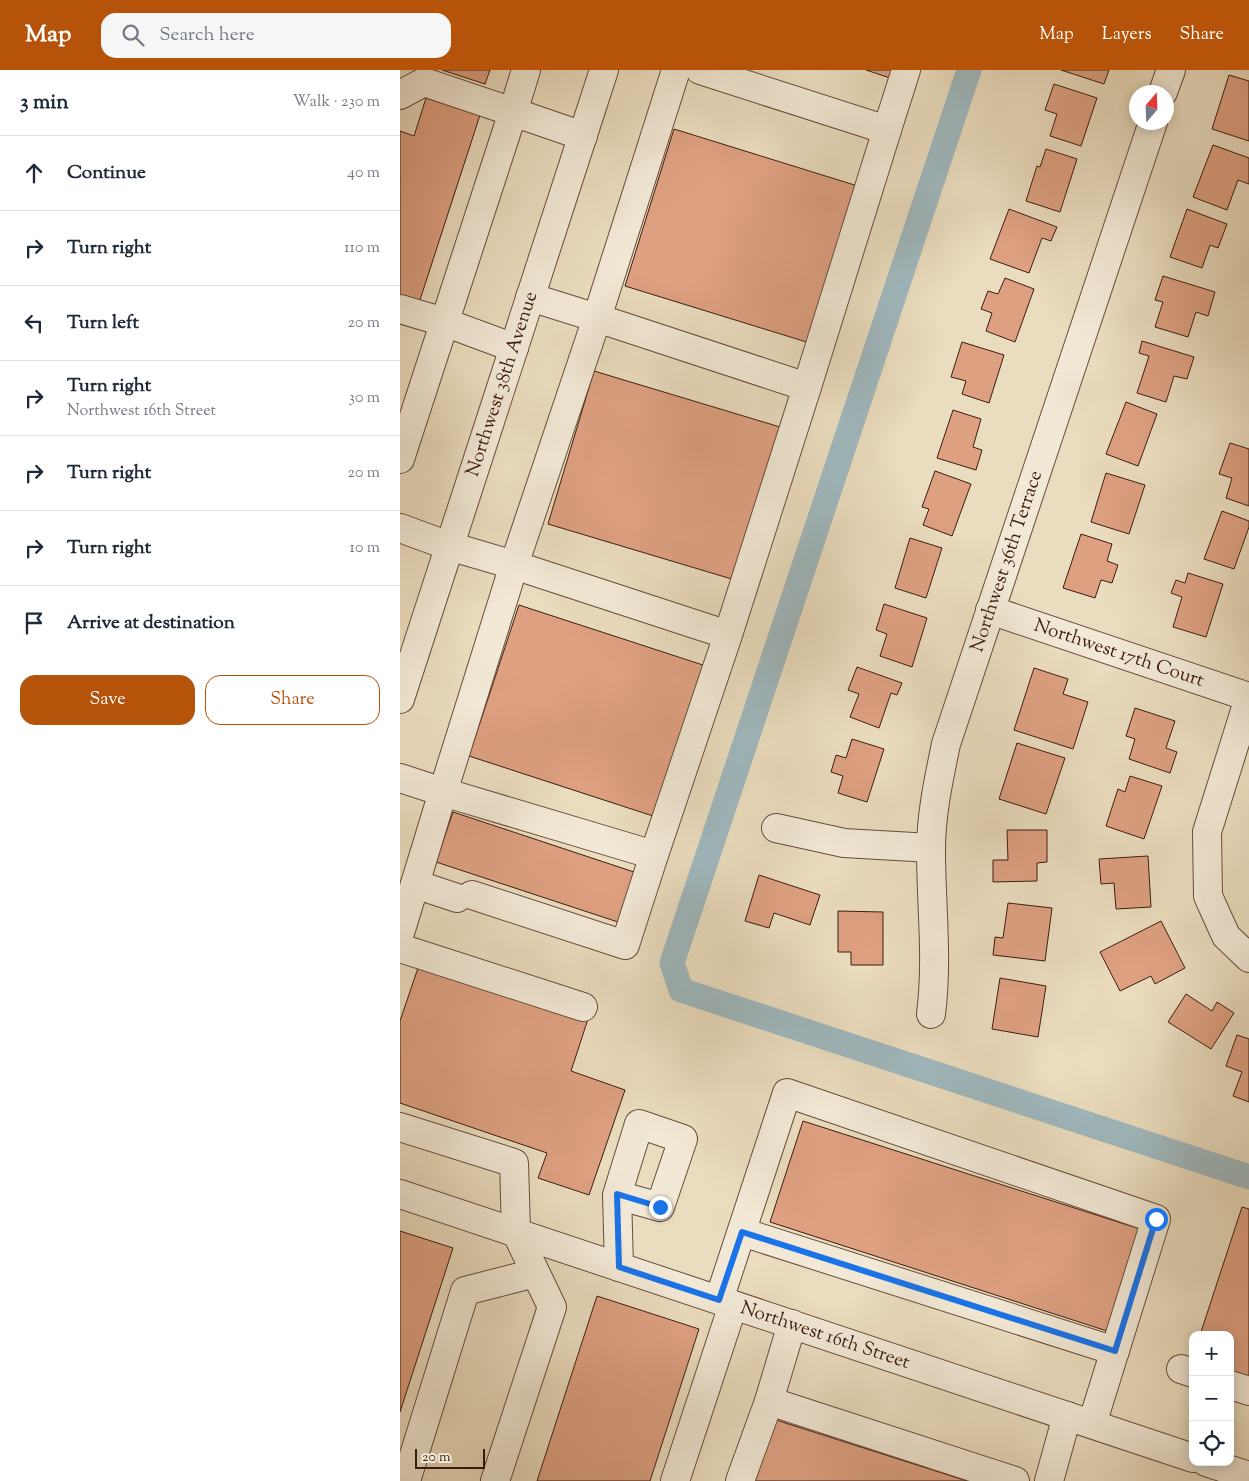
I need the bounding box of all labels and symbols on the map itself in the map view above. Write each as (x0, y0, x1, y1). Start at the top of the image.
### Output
north arrow (1129, 85, 1174, 130)
street label: Northwest 38th Avenue (460, 288, 545, 480)
street label: Northwest 36th Terrace (964, 467, 1050, 656)
street label: Northwest 17th Court (1030, 612, 1208, 695)
route end (649, 1196, 672, 1219)
route start (1145, 1208, 1168, 1231)
street label: Northwest 16th Street (737, 1295, 914, 1376)
scale bar (415, 1446, 485, 1469)

